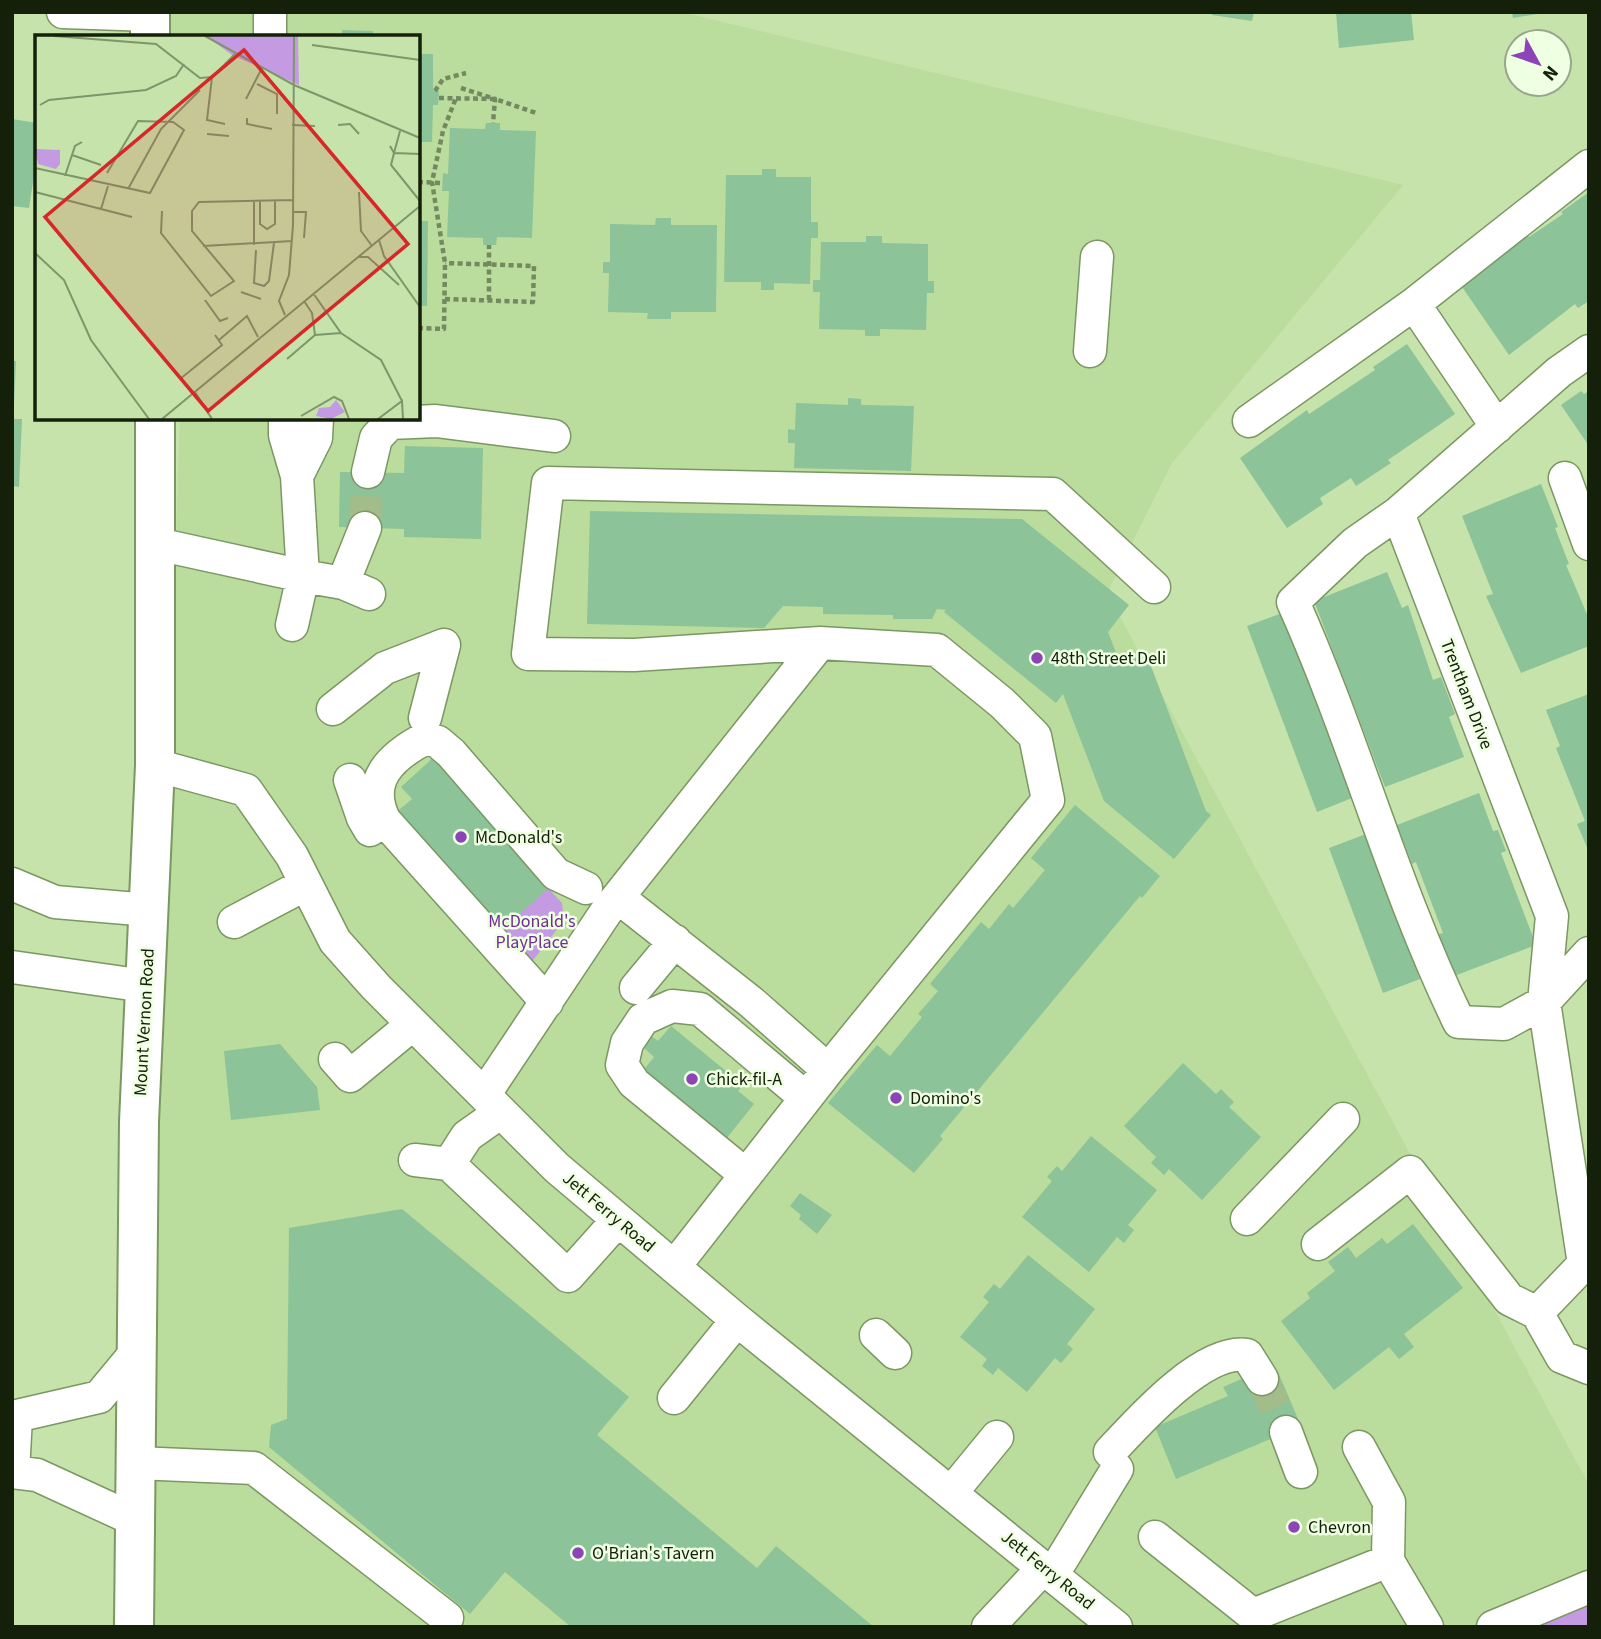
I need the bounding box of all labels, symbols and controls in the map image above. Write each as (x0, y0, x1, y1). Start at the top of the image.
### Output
north arrow (1503, 28, 1573, 98)
inset map (35, 35, 420, 420)
text: N (1535, 59, 1564, 86)
street label: Trentham Drive (1434, 635, 1499, 753)
place label: 48th Street Deli (1051, 646, 1166, 671)
marker: 48th Street Deli (1029, 650, 1045, 666)
place label: McDonald's (475, 825, 562, 850)
marker: McDonald's (453, 829, 469, 845)
park label: McDonald's PlayPlace (488, 909, 576, 955)
street label: Mount Vernon Road (128, 947, 161, 1097)
place label: Chick-fil-A (706, 1067, 782, 1092)
marker: Chick-fil-A (684, 1071, 700, 1087)
place label: Domino's (910, 1086, 981, 1111)
marker: Domino's (888, 1090, 904, 1106)
street label: Jett Ferry Road (557, 1166, 660, 1259)
place label: Chevron (1308, 1515, 1371, 1540)
marker: Chevron (1286, 1519, 1302, 1535)
street label: Jett Ferry Road (996, 1525, 1100, 1616)
place label: O'Brian's Tavern (592, 1541, 715, 1566)
marker: O'Brian's Tavern (570, 1545, 586, 1561)

